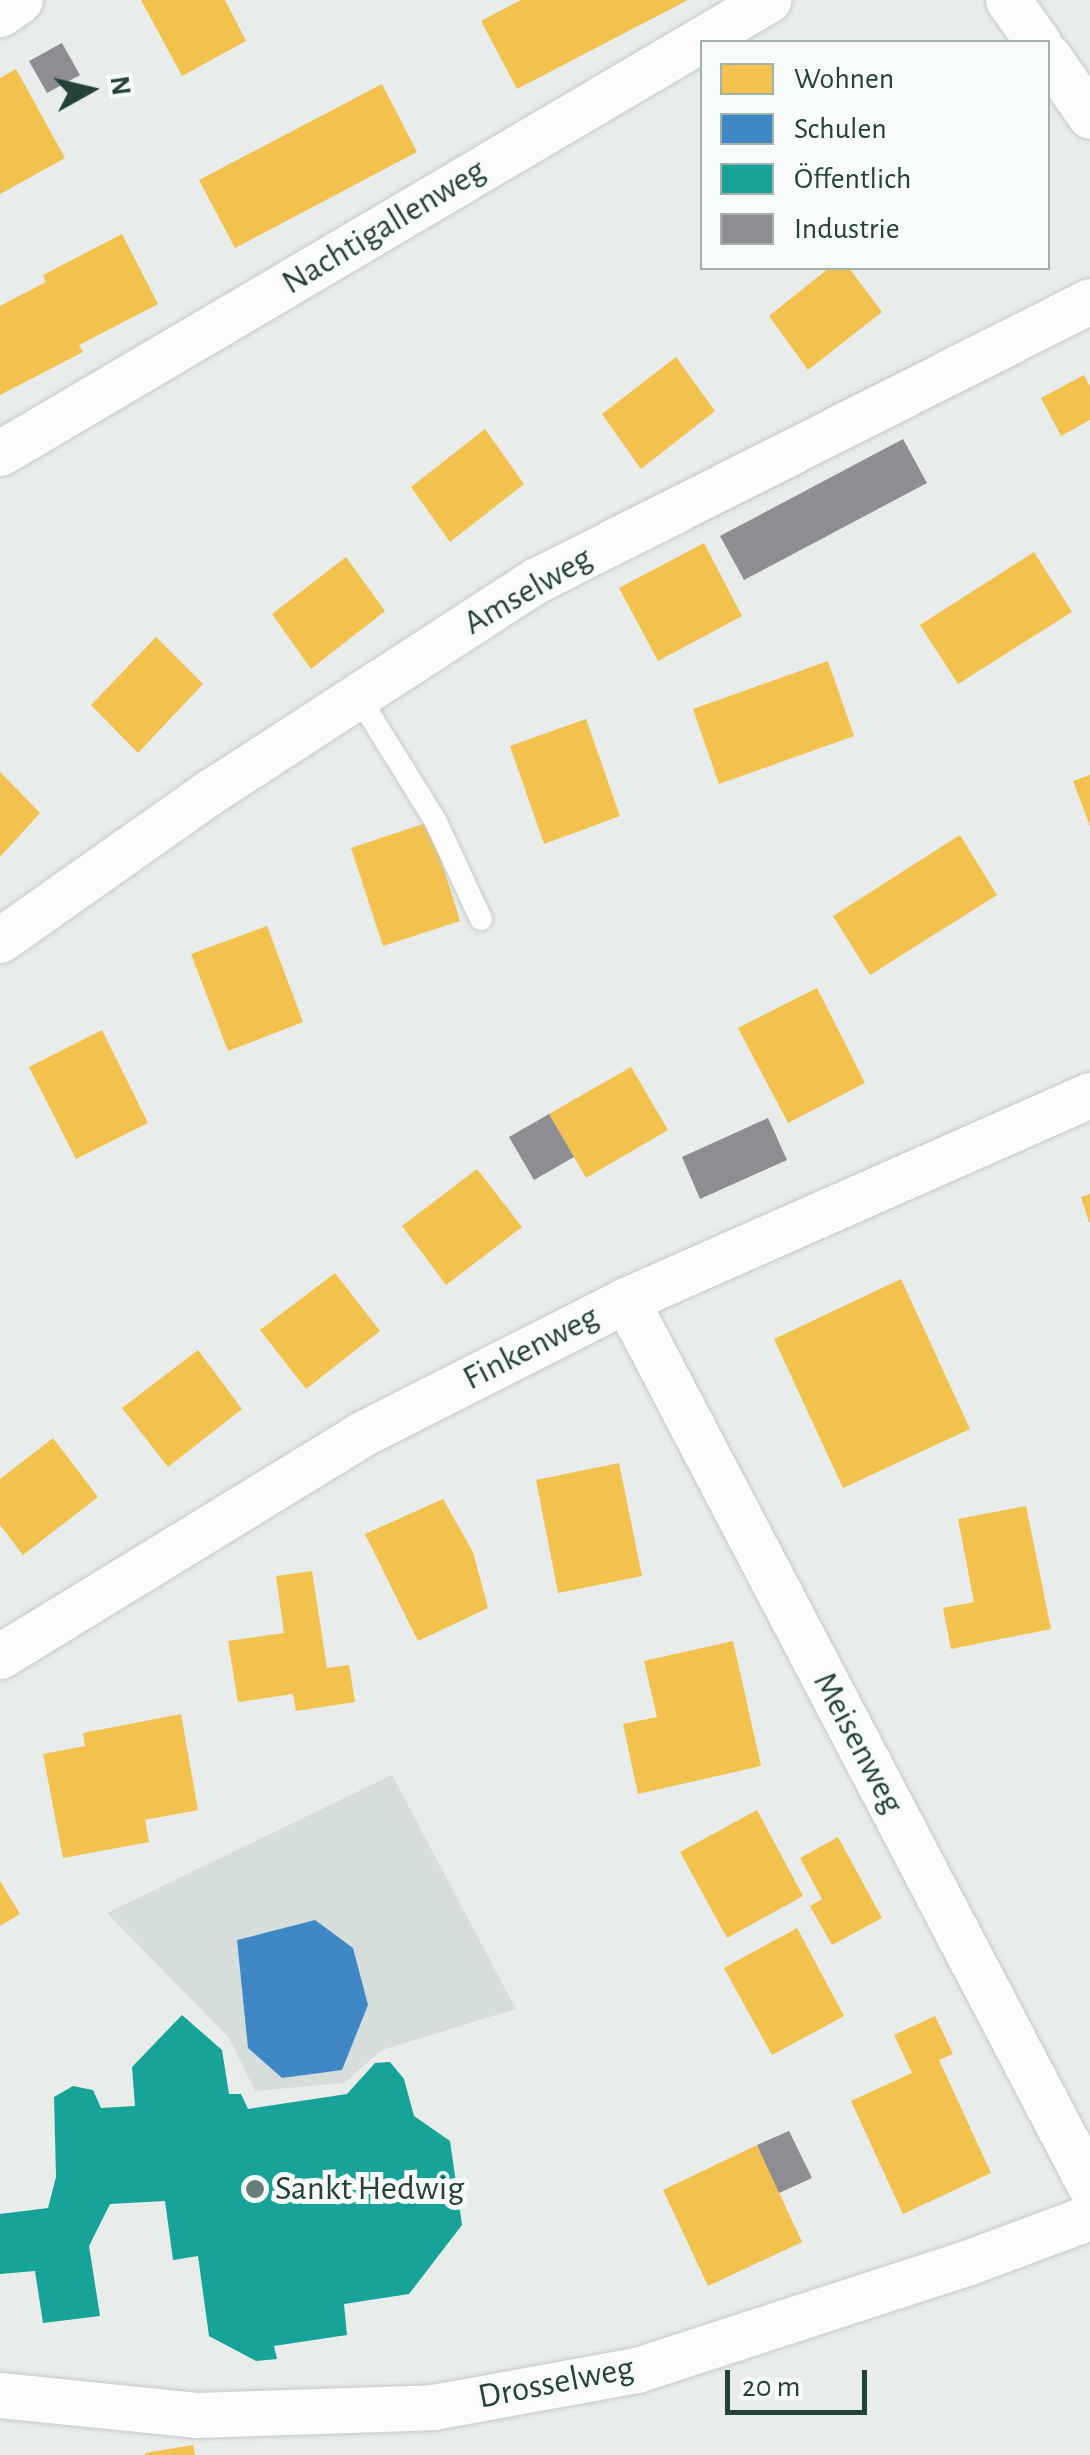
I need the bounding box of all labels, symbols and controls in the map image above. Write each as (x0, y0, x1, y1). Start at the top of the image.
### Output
north arrow (40, 40, 140, 140)
legend (700, 40, 1050, 270)
text: Wohnen (794, 64, 894, 94)
text: N (104, 74, 135, 97)
text: Schulen (794, 114, 887, 144)
street label: Nachtigallenweg (275, 150, 493, 304)
text: Öffentlich (794, 164, 911, 194)
text: Industrie (794, 214, 900, 244)
street label: Amselweg (456, 537, 600, 645)
street label: Finkenweg (456, 1296, 606, 1400)
street label: Meisenweg (803, 1665, 913, 1821)
place label: Sankt Hedwig (275, 2168, 464, 2210)
marker: Sankt Hedwig (244, 2178, 266, 2200)
street label: Drosselweg (475, 2347, 637, 2419)
scale bar (730, 2350, 872, 2412)
text: 20 m (742, 2372, 800, 2402)

